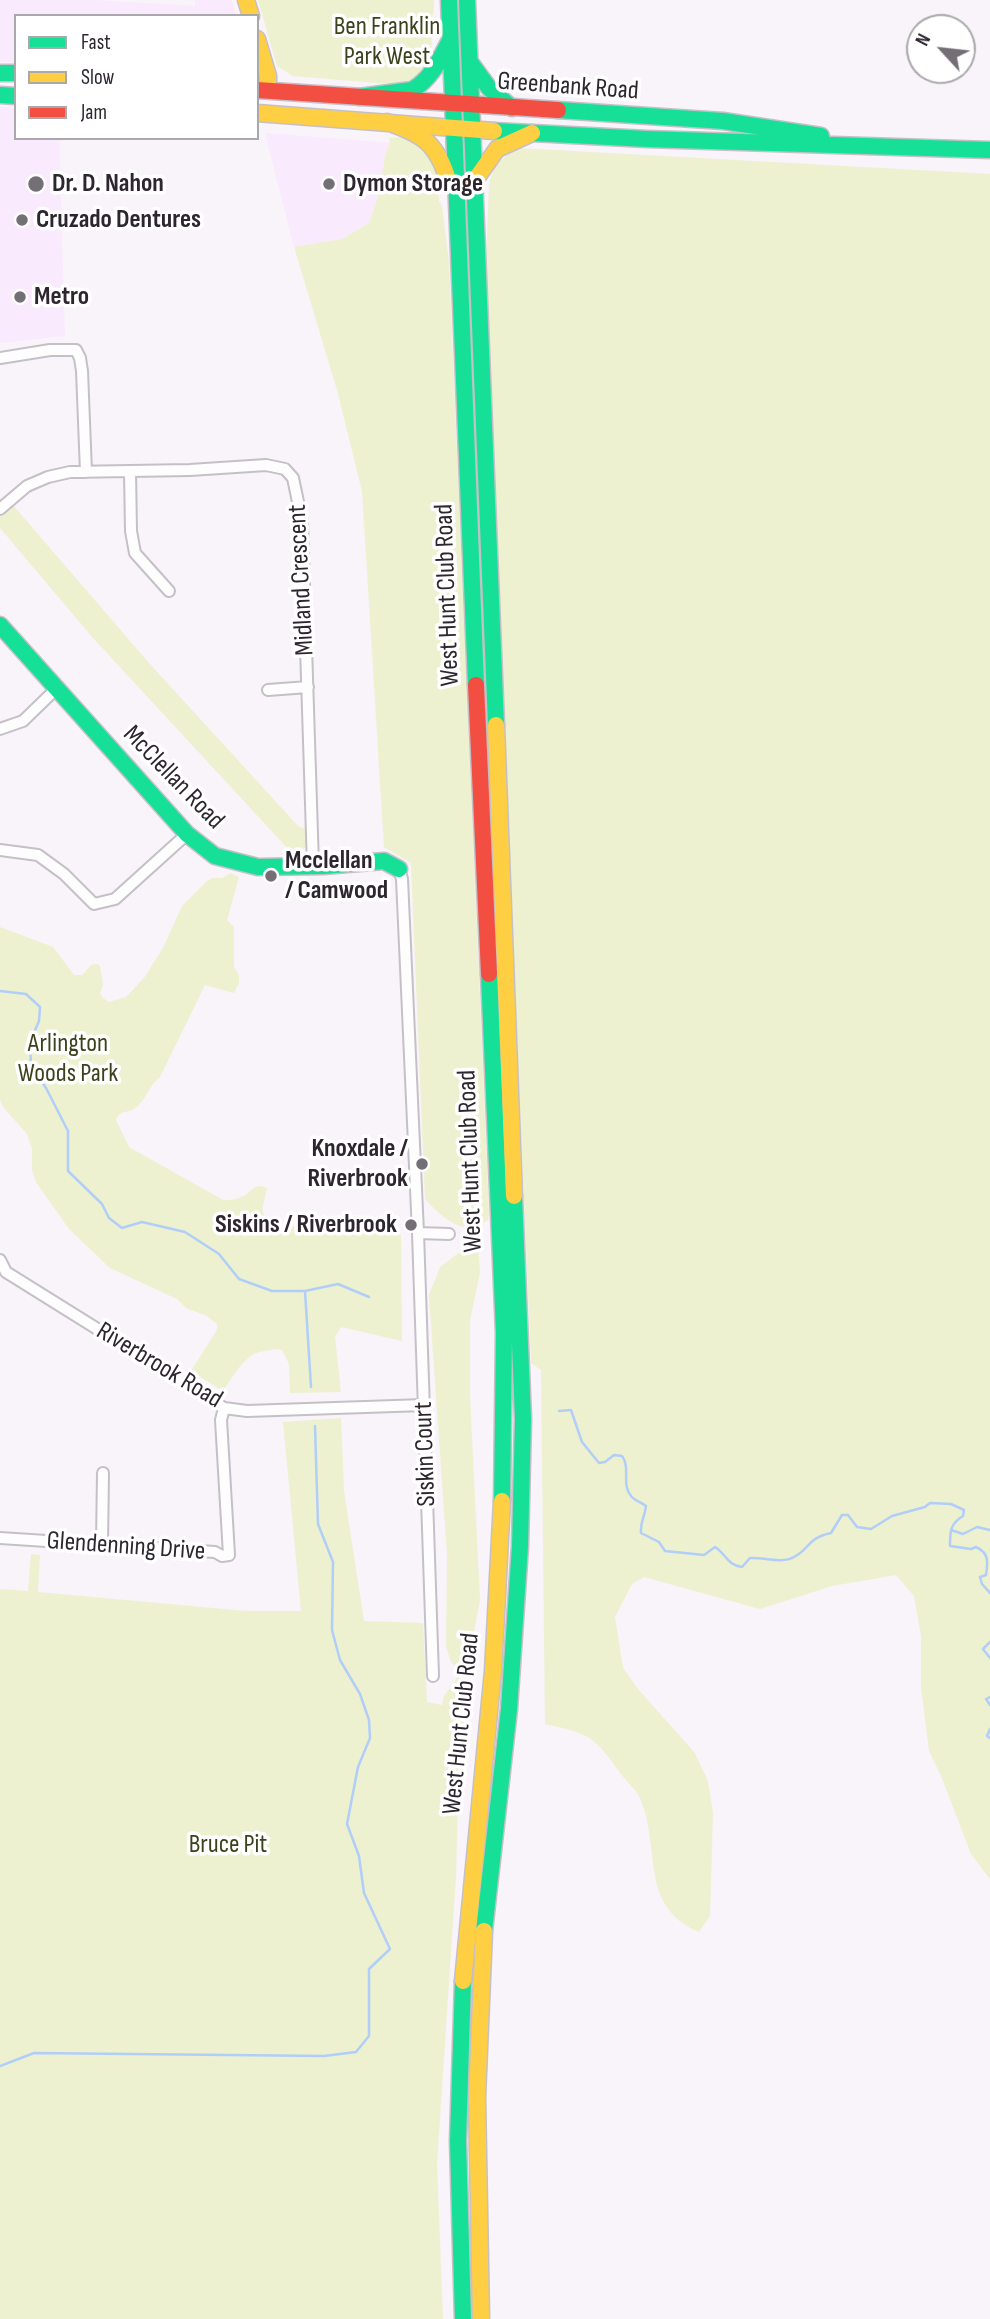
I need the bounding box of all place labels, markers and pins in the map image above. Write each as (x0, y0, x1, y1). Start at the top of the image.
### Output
place label: Dr. D. Nahon (52, 168, 164, 200)
place label: Dymon Storage (343, 168, 483, 200)
marker: Dr. D. Nahon (26, 174, 46, 194)
marker: Dymon Storage (321, 176, 337, 192)
place label: Cruzado Dentures (36, 204, 201, 236)
marker: Cruzado Dentures (14, 212, 30, 228)
place label: Metro (34, 281, 89, 313)
marker: Metro (12, 289, 28, 305)
place label: Mcclellan / Camwood (285, 845, 388, 906)
marker: Mcclellan / Camwood (263, 868, 279, 884)
place label: Knoxdale / Riverbrook (307, 1133, 408, 1194)
marker: Knoxdale / Riverbrook (414, 1156, 430, 1172)
place label: Siskins / Riverbrook (215, 1209, 397, 1241)
marker: Siskins / Riverbrook (403, 1217, 419, 1233)

